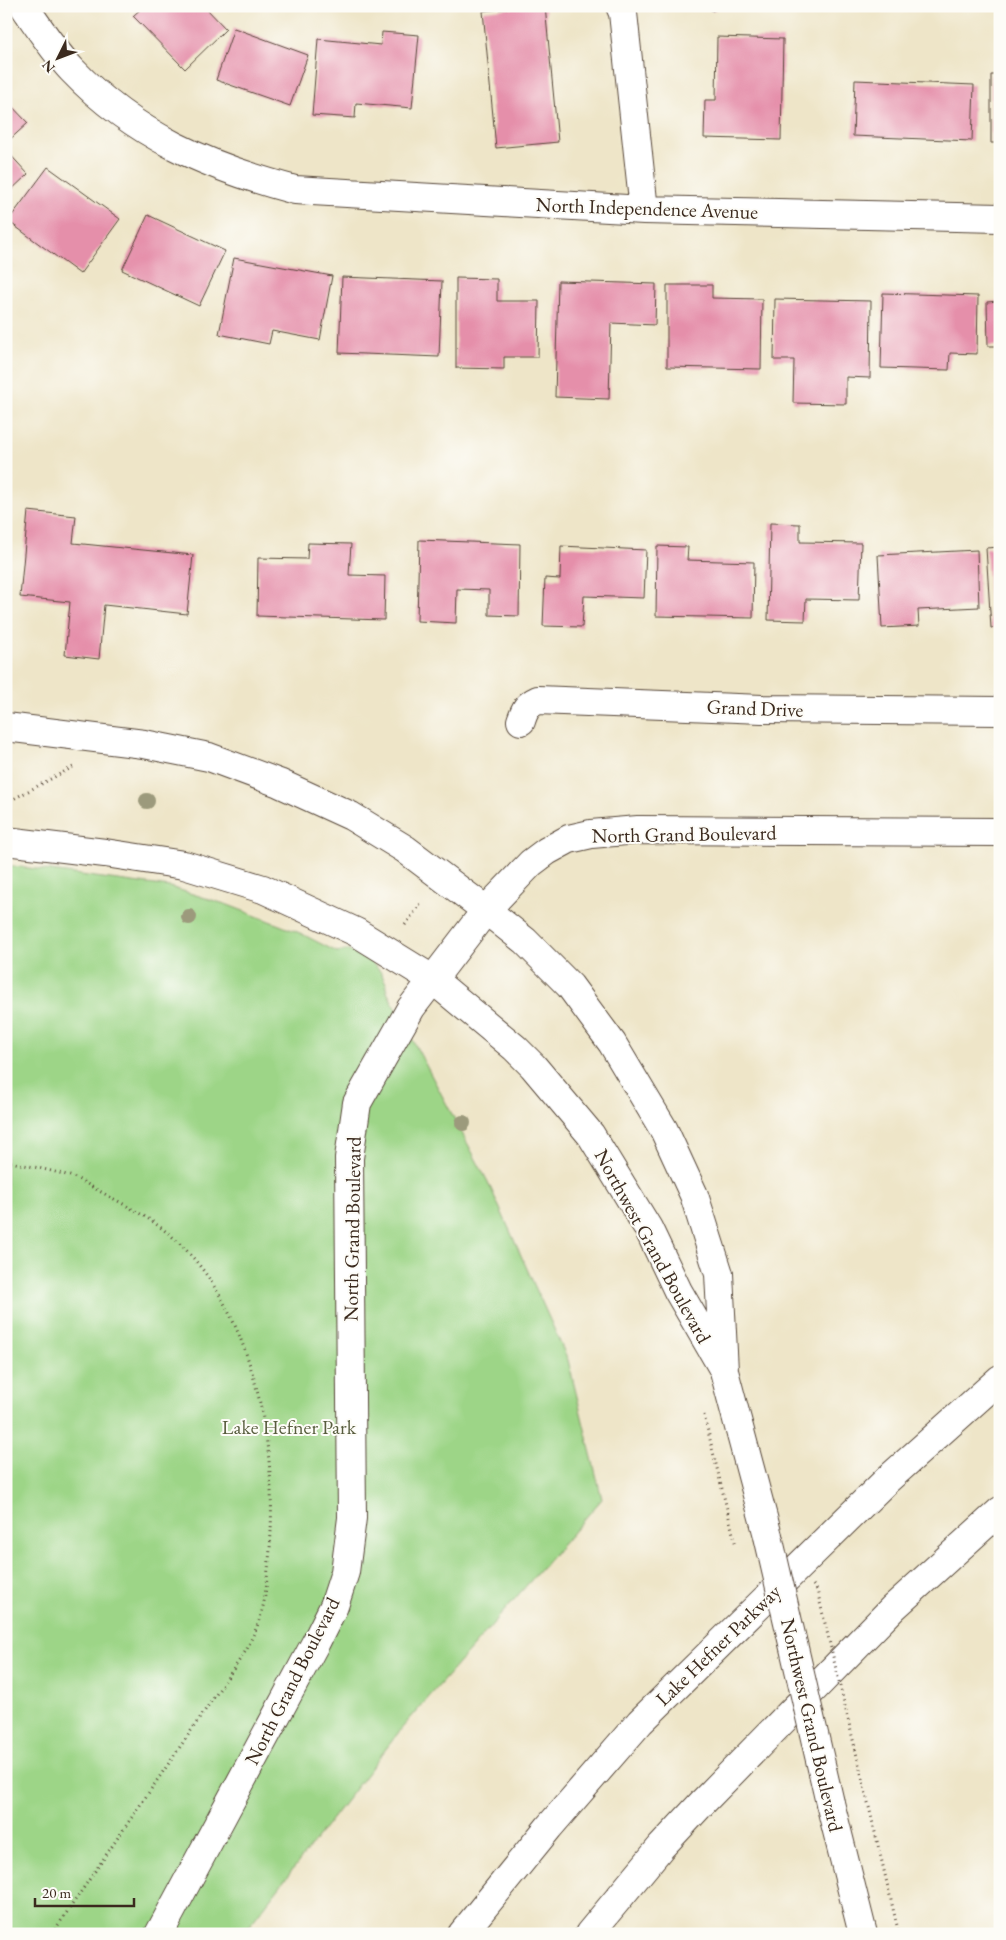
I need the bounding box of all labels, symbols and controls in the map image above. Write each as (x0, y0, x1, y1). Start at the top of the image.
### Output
north arrow (32, 32, 82, 82)
text: N (37, 56, 59, 77)
street label: North Independence Avenue (535, 191, 759, 225)
street label: Grand Drive (706, 693, 804, 723)
street label: North Grand Boulevard (591, 819, 778, 849)
street label: North Grand Boulevard (337, 1135, 367, 1322)
street label: Northwest Grand Boulevard (589, 1144, 718, 1348)
park label: Lake Hefner Park (222, 1414, 357, 1440)
street label: Lake Hefner Parkway (650, 1578, 786, 1711)
street label: North Grand Boulevard (238, 1592, 346, 1769)
street label: Northwest Grand Boulevard (775, 1616, 849, 1835)
scale bar (35, 1875, 134, 1907)
text: 20 m (42, 1883, 71, 1902)

